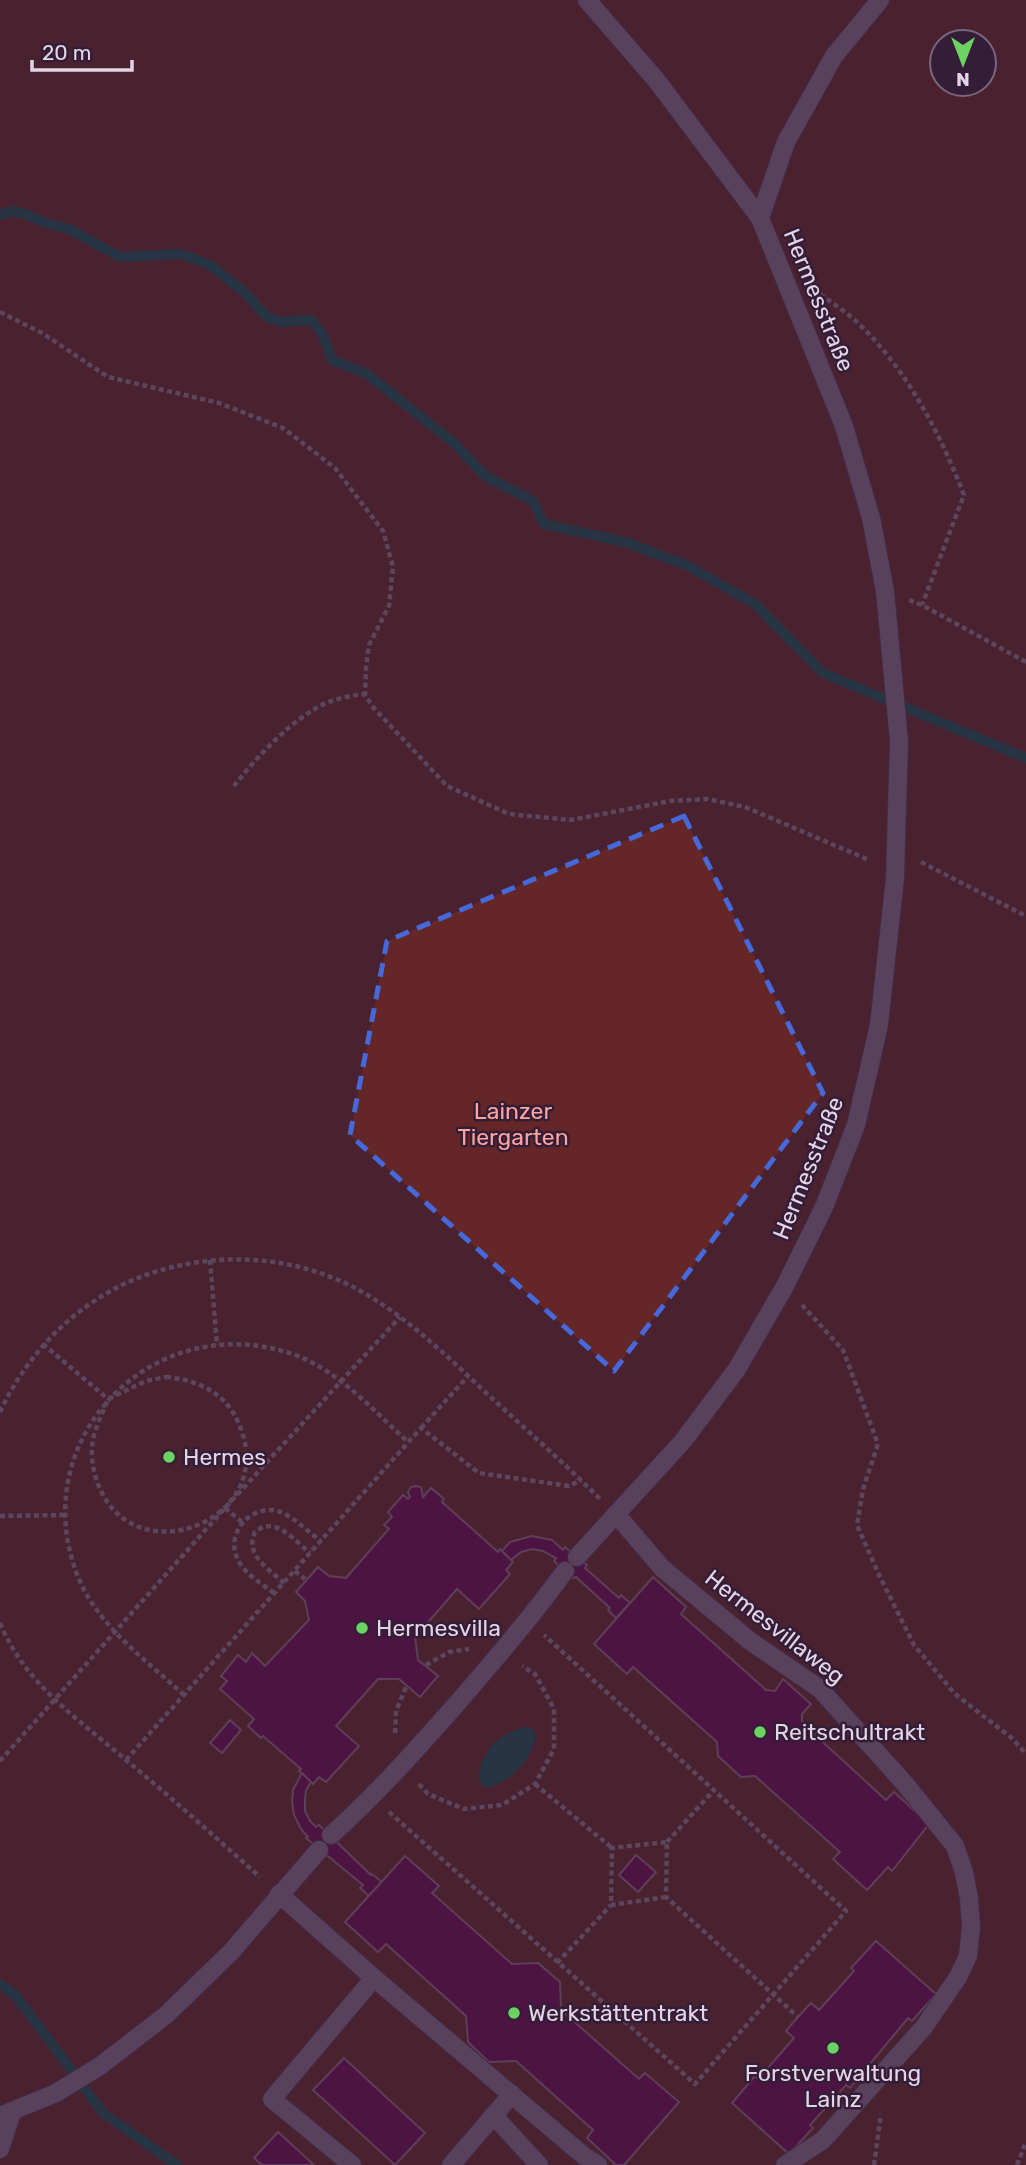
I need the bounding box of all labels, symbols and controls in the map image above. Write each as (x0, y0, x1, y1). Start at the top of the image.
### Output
scale bar (32, 28, 131, 72)
north arrow (928, 28, 998, 98)
text: 20 m (42, 40, 91, 65)
text: N (956, 68, 970, 91)
street label: Hermesstraße (778, 225, 860, 375)
street label: Hermesstraße (767, 1093, 849, 1243)
park label: Lainzer Tiergarten (457, 1097, 569, 1151)
place label: Hermes (183, 1443, 266, 1471)
marker: Hermes (161, 1449, 177, 1465)
street label: Hermesvillaweg (700, 1564, 850, 1690)
place label: Hermesvilla (376, 1614, 501, 1642)
marker: Hermesvilla (354, 1620, 370, 1636)
place label: Reitschultrakt (774, 1718, 925, 1746)
marker: Reitschultrakt (752, 1724, 768, 1740)
place label: Werkstättentrakt (528, 1999, 708, 2027)
marker: Werkstättentrakt (506, 2005, 522, 2021)
marker: Forstverwaltung Lainz (825, 2040, 841, 2056)
place label: Forstverwaltung Lainz (745, 2059, 921, 2113)

